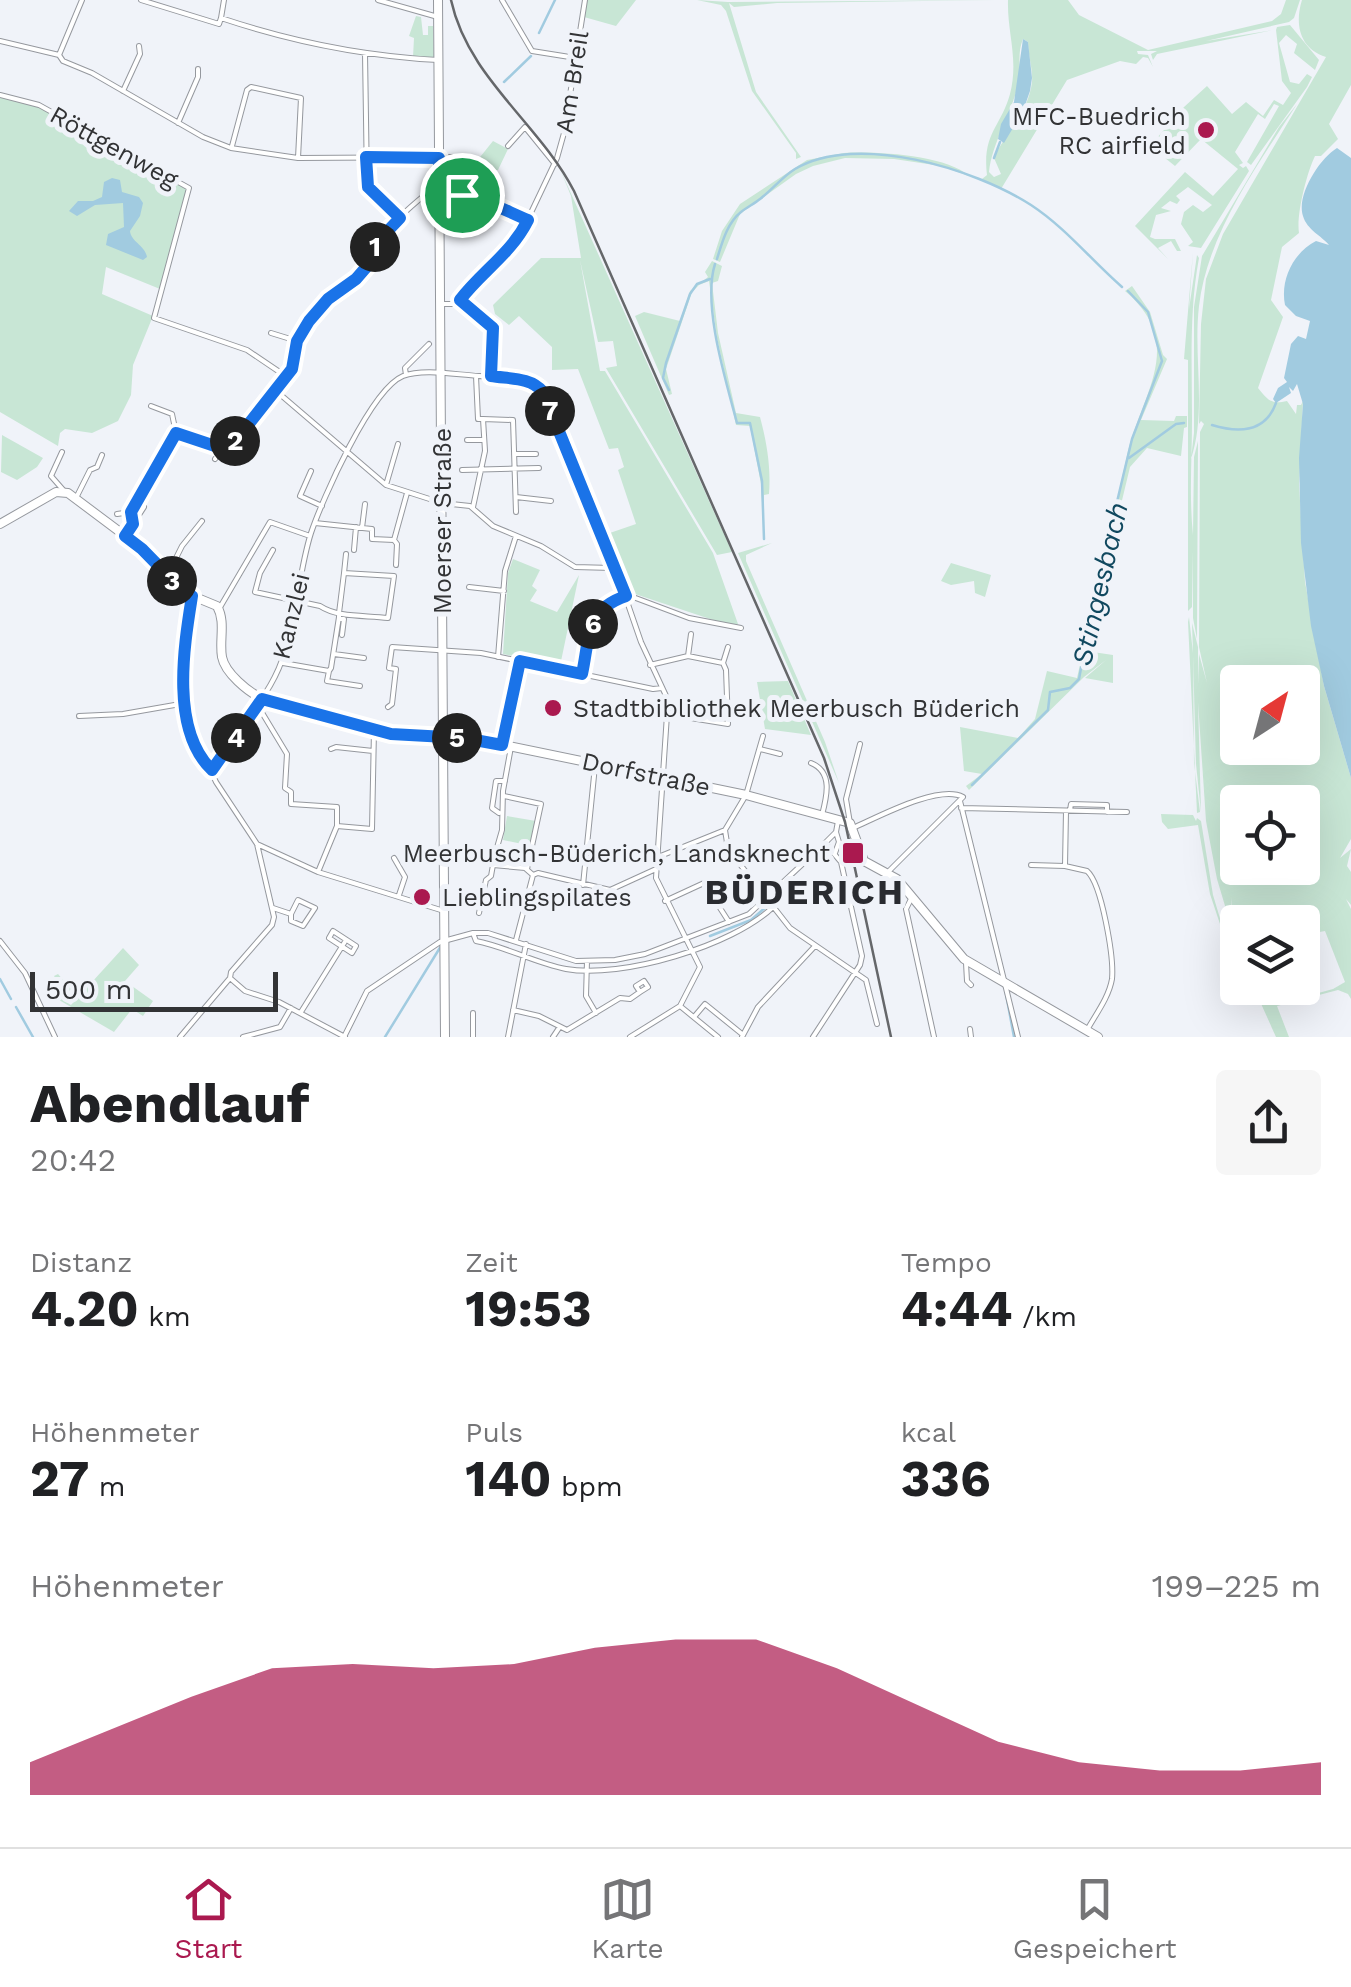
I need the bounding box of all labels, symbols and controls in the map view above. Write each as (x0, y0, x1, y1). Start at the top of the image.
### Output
street label: Am Breil (550, 28, 594, 135)
street label: Röttgenweg (45, 100, 184, 194)
place label: MFC-Buedrich RC airfield (1012, 102, 1186, 160)
marker: MFC-Buedrich RC airfield (1195, 119, 1217, 141)
pin (420, 153, 505, 238)
icon: arrive (435, 168, 490, 223)
pin: 1 (350, 222, 400, 272)
text: 1 (369, 230, 381, 263)
pin: 7 (525, 386, 575, 436)
text: 7 (541, 394, 559, 427)
pin: 2 (210, 416, 260, 466)
text: 2 (227, 424, 243, 457)
street label: Moerser Straße (428, 428, 457, 614)
water label: Stingesbach (1065, 499, 1135, 669)
pin: 3 (147, 556, 197, 606)
text: 3 (164, 564, 180, 597)
street label: Kanzlei (266, 570, 316, 662)
pin: 6 (568, 599, 618, 649)
text: 6 (584, 607, 602, 640)
north arrow (1220, 665, 1320, 765)
map controls (1220, 665, 1320, 1005)
place label: Stadtbibliothek Meerbusch Büderich (573, 694, 1020, 723)
marker: Stadtbibliothek Meerbusch Büderich (542, 697, 564, 719)
pin: 4 (211, 713, 261, 763)
pin: 5 (432, 713, 482, 763)
text: 4 (227, 721, 245, 754)
text: 5 (449, 721, 465, 754)
street label: Dorfstraße (579, 746, 713, 802)
button: locate (1220, 785, 1320, 885)
place label: Meerbusch-Büderich, Landsknecht (403, 839, 831, 868)
marker: Meerbusch-Büderich, Landsknecht (840, 840, 866, 866)
district label: BÜDERICH (704, 871, 906, 913)
place label: Lieblingspilates (442, 883, 632, 912)
marker: Lieblingspilates (411, 886, 433, 908)
button: layers (1220, 905, 1320, 1005)
scale bar (30, 967, 278, 1011)
text: 500 m (45, 973, 132, 1006)
button: share (1216, 1070, 1321, 1175)
text: Abendlauf (30, 1071, 309, 1135)
text: 20:42 (30, 1141, 116, 1179)
text: Distanz (30, 1246, 132, 1279)
text: Zeit (465, 1246, 518, 1279)
text: Tempo (901, 1246, 992, 1279)
text: 4.20 (30, 1279, 139, 1338)
text: 19:53 (465, 1279, 592, 1338)
text: 4:44 (901, 1279, 1013, 1338)
text: km (139, 1300, 191, 1333)
text: /km (1013, 1300, 1077, 1333)
text: Höhenmeter (30, 1416, 200, 1449)
text: Puls (465, 1416, 523, 1449)
text: kcal (901, 1416, 956, 1449)
text: 27 (30, 1449, 89, 1508)
text: 140 (465, 1449, 551, 1508)
text: 336 (901, 1449, 991, 1508)
text: m (89, 1470, 126, 1503)
text: bpm (551, 1470, 623, 1503)
text: Höhenmeter (30, 1567, 224, 1605)
text: 199–225 m (1152, 1567, 1321, 1605)
tab: Start (175, 1872, 242, 1965)
tab: Karte (591, 1872, 664, 1965)
tab: Gespeichert (1013, 1872, 1177, 1965)

